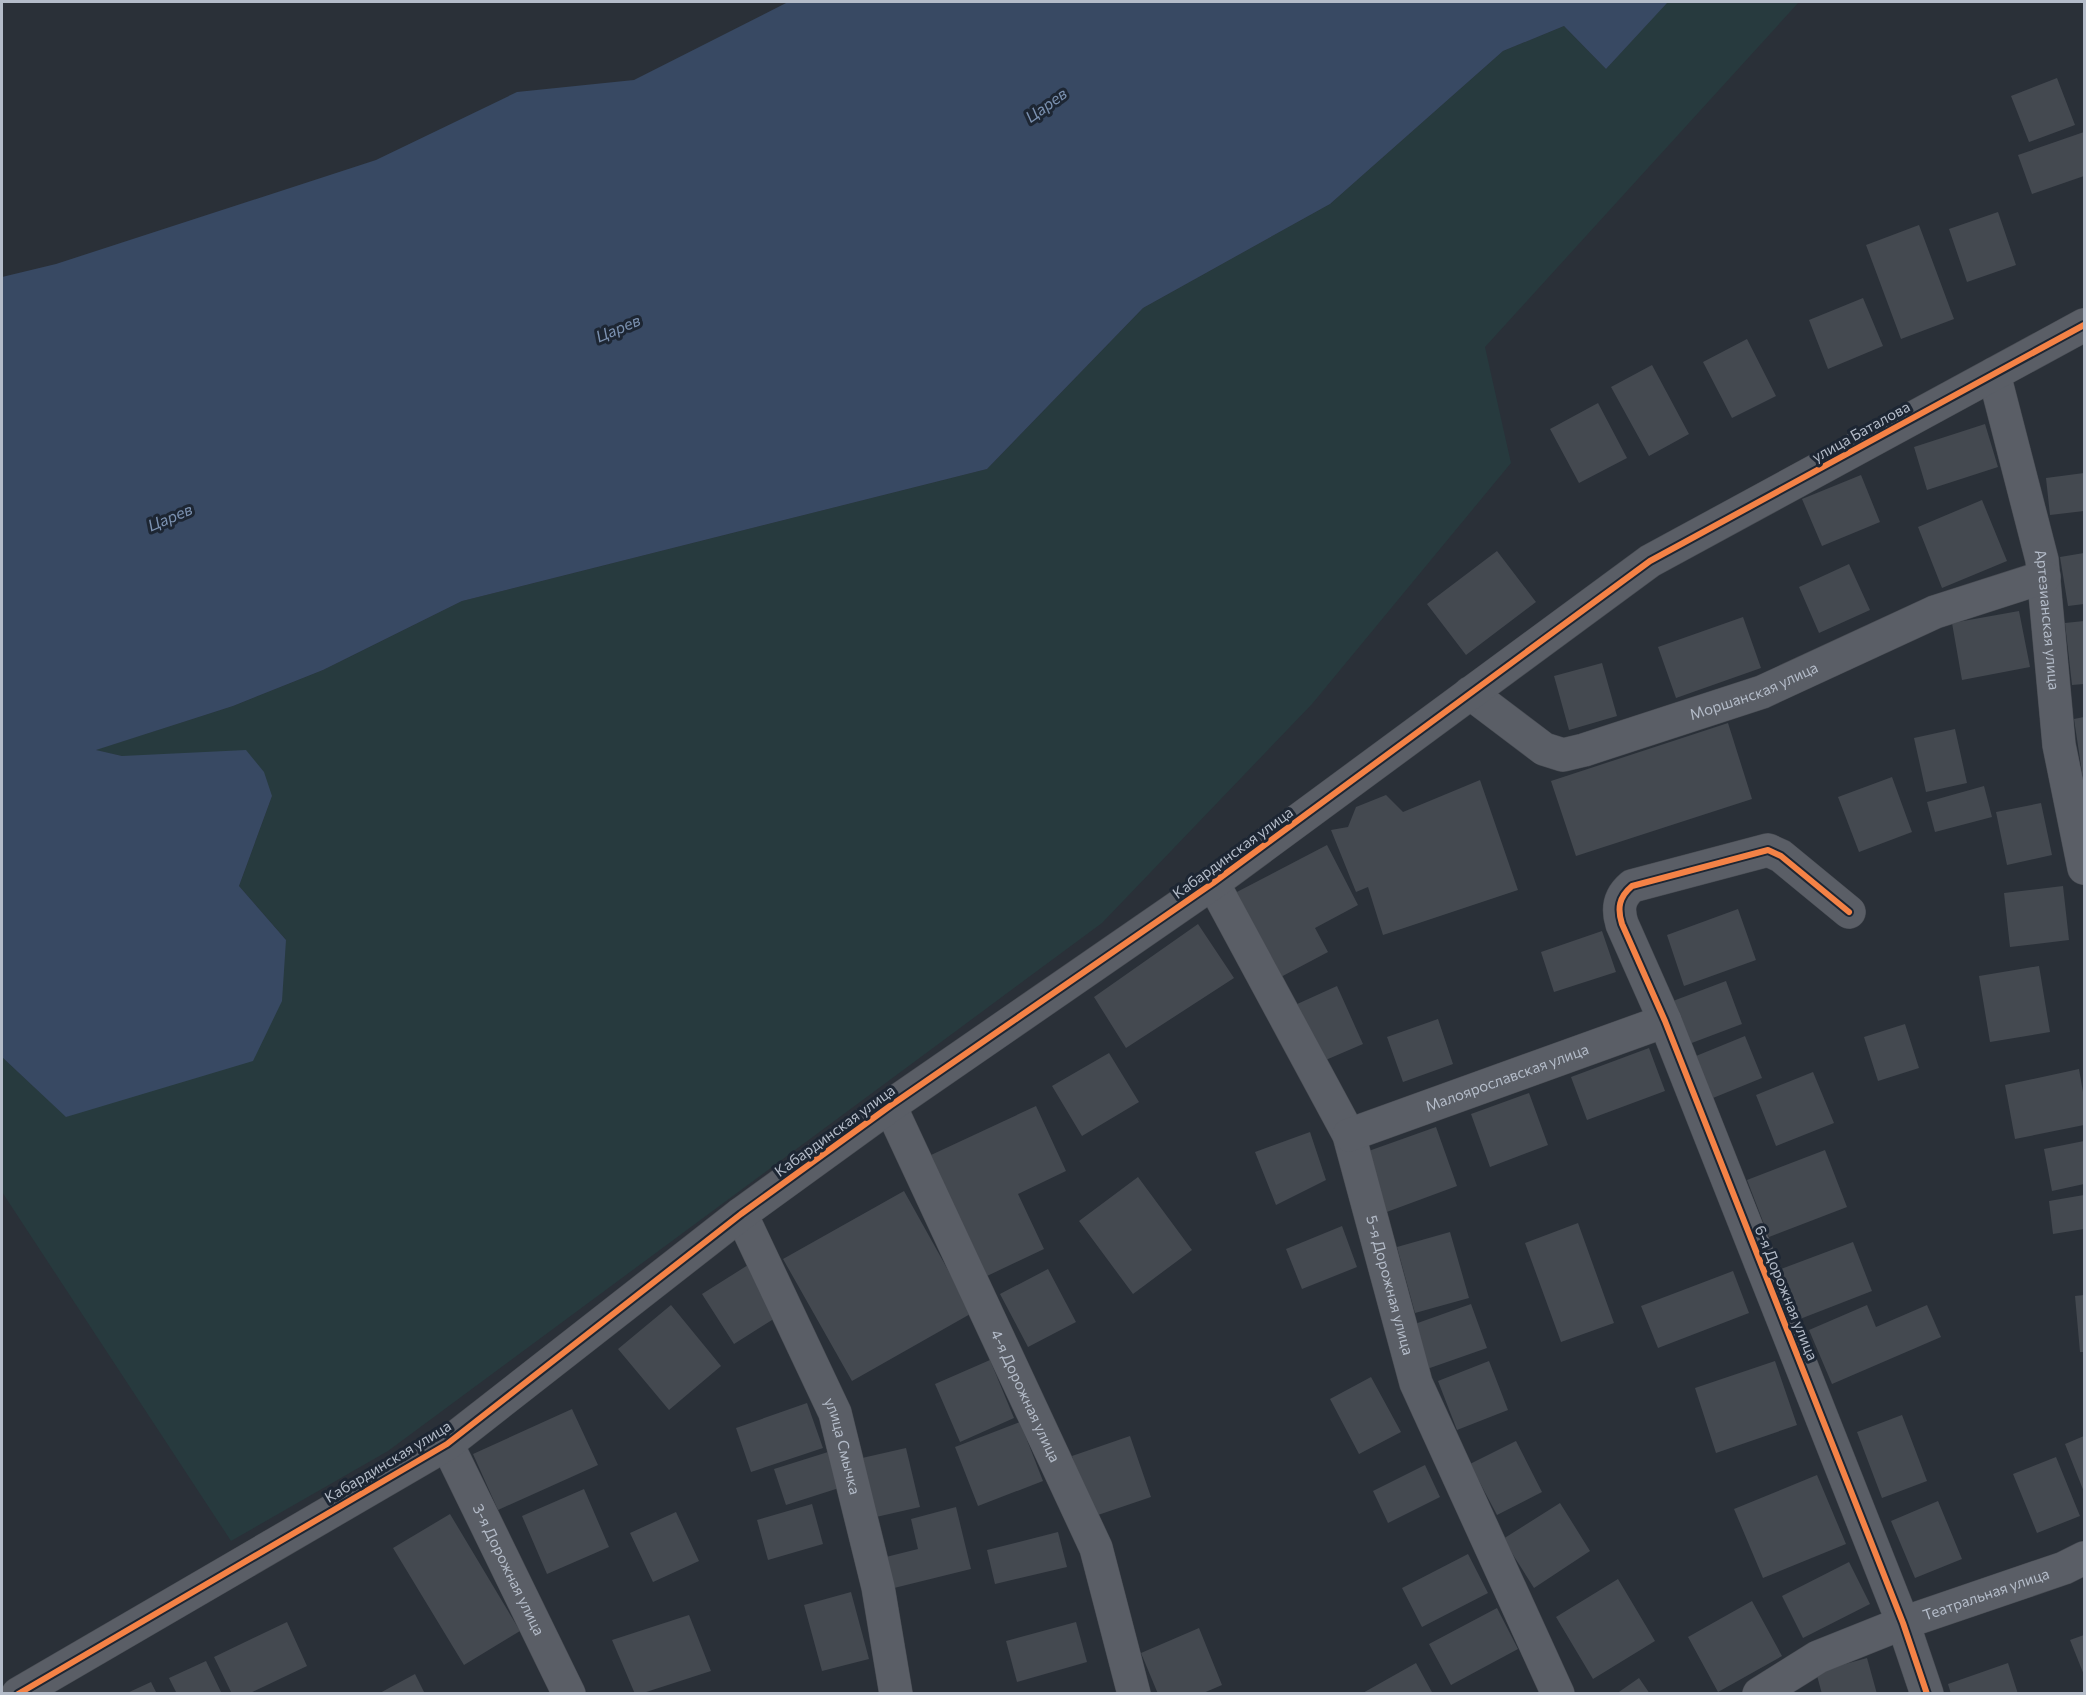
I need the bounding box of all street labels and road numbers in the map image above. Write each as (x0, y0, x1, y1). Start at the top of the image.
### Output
street label: улица Баталова (1808, 397, 1913, 465)
street label: Артезианская улица (2032, 547, 2064, 691)
street label: Моршанская улица (1687, 658, 1820, 723)
street label: Кабардинская улица (1169, 802, 1296, 902)
street label: Малоярославская улица (1423, 1039, 1591, 1115)
street label: Кабардинская улица (771, 1080, 898, 1180)
street label: 5-я Дорожная улица (1363, 1213, 1418, 1357)
street label: 6-я Дорожная улица (1752, 1222, 1822, 1363)
street label: 4-я Дорожная улица (987, 1326, 1065, 1465)
street label: улица Смычка (821, 1394, 865, 1496)
street label: Кабардинская улица (321, 1416, 454, 1506)
street label: 3-я Дорожная улица (470, 1501, 549, 1638)
street label: Театральная улица (1920, 1564, 2051, 1624)

